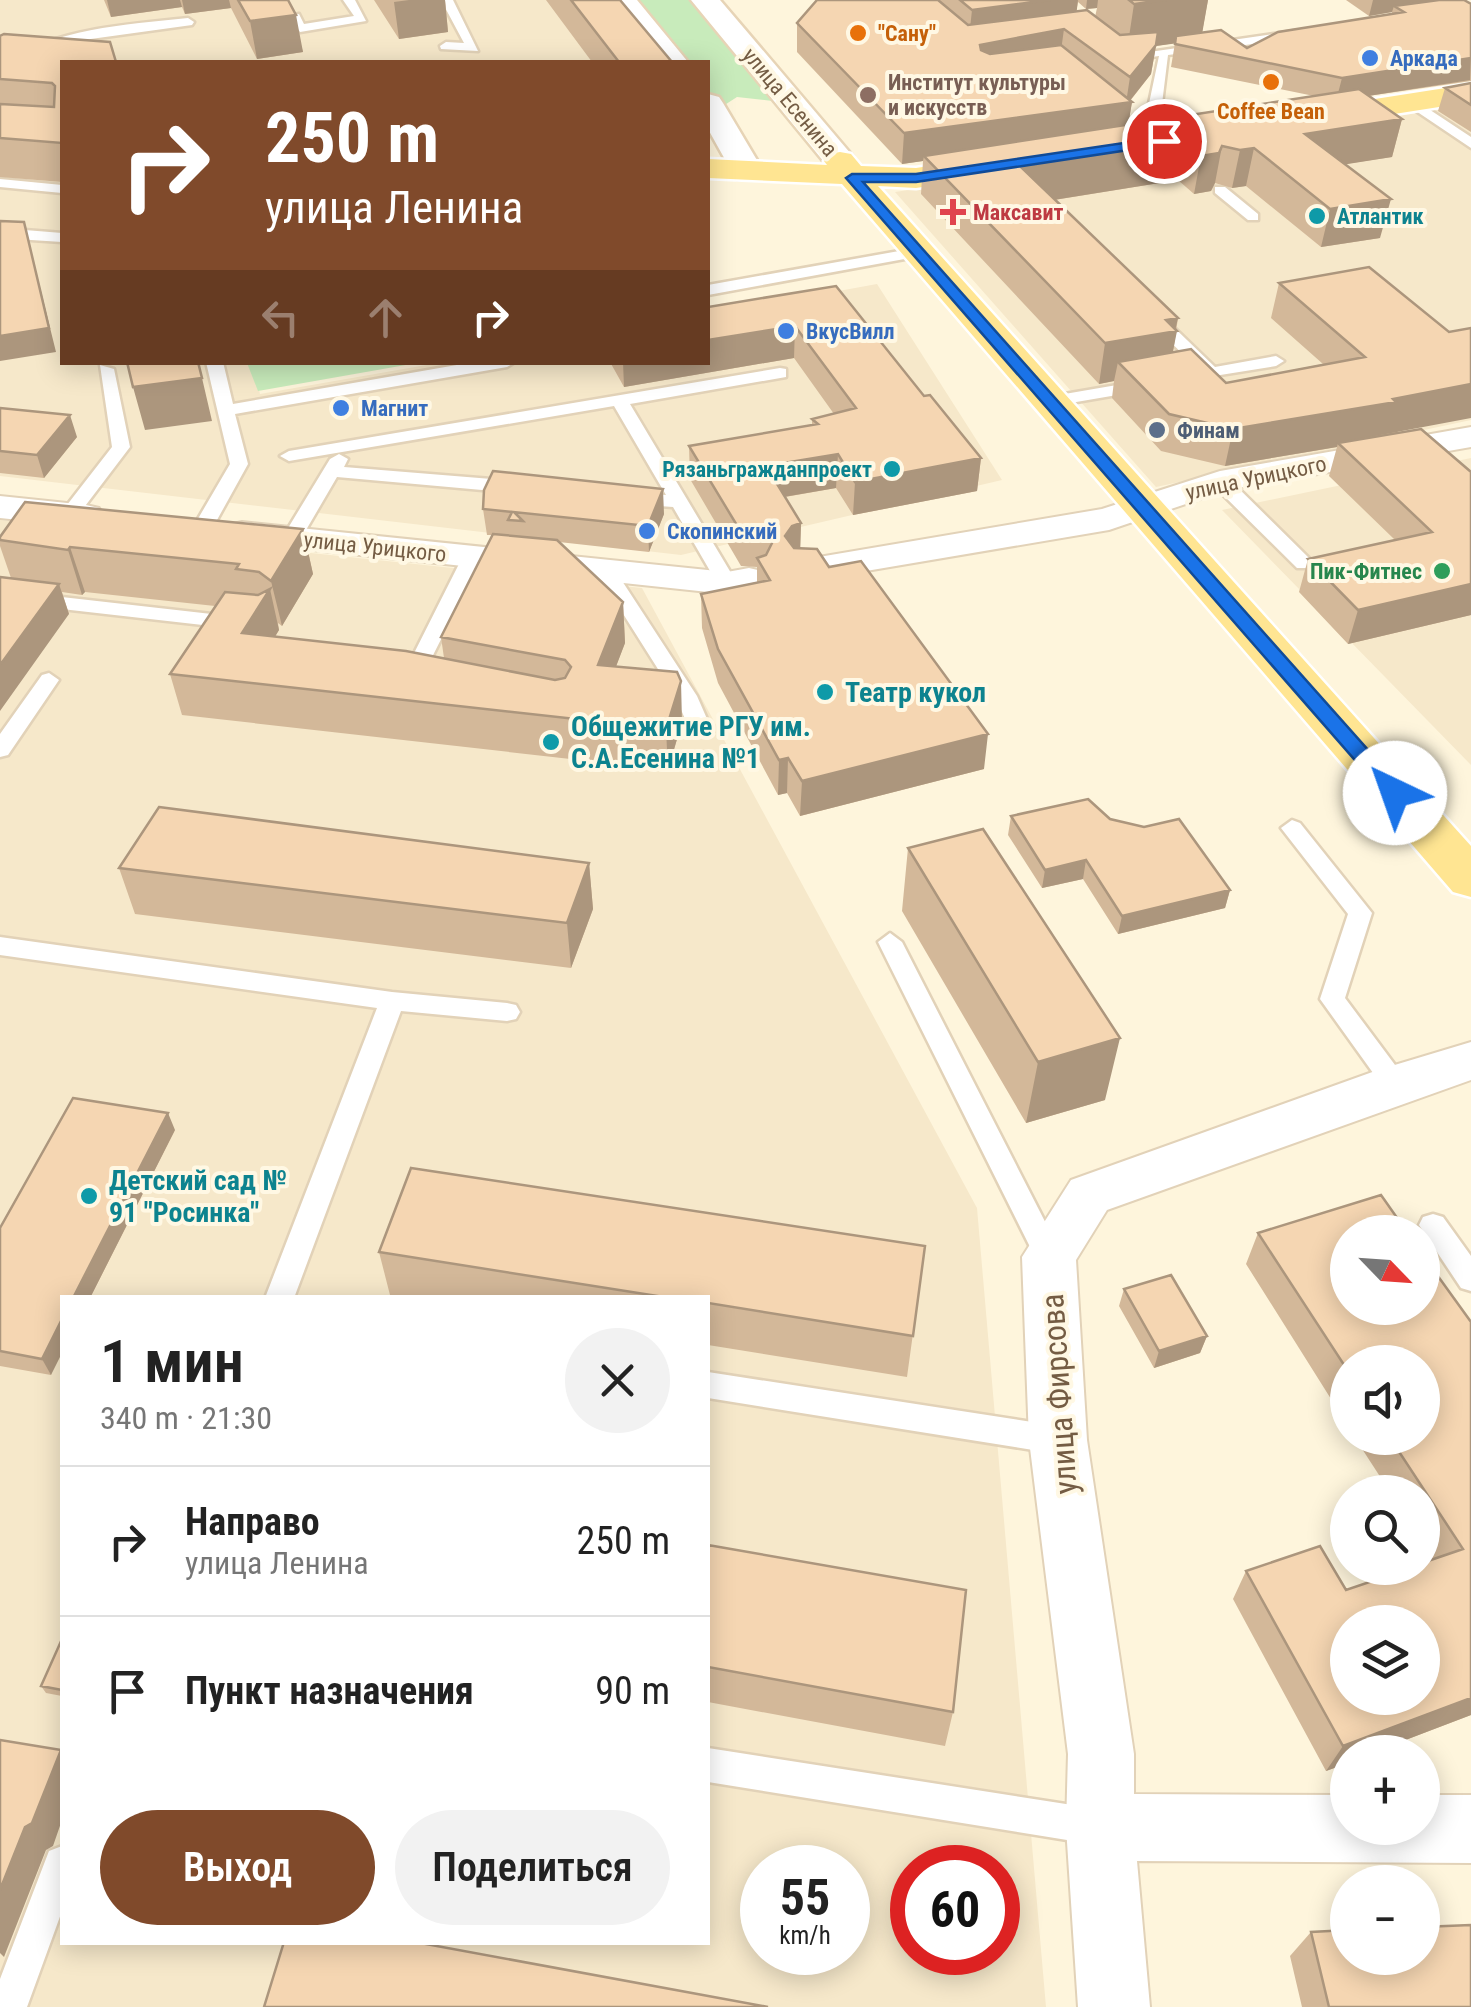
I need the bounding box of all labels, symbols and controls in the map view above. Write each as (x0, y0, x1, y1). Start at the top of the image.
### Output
place label: "Сану" (878, 21, 936, 46)
marker: "Сану" (847, 22, 869, 44)
street label: улица Есенина (737, 43, 843, 161)
place label: Аркада (1390, 46, 1458, 71)
marker: Аркада (1359, 47, 1381, 69)
place label: Институт культуры и искусств (888, 70, 1066, 120)
marker: Coffee Bean (1260, 71, 1282, 93)
marker: Институт культуры и искусств (857, 84, 879, 106)
text: 250 m (265, 97, 439, 179)
pin (1122, 99, 1207, 184)
place label: Coffee Bean (1217, 99, 1325, 124)
icon: right (100, 100, 230, 230)
icon: arrive (1137, 114, 1192, 169)
text: улица Ленина (265, 181, 523, 234)
place label: Максавит (973, 200, 1063, 225)
marker: Максавит (942, 201, 964, 223)
place label: Атлантик (1337, 204, 1424, 229)
marker: Атлантик (1306, 205, 1328, 227)
icon: left (253, 290, 308, 345)
icon: ahead (358, 290, 413, 345)
icon: right (463, 290, 518, 345)
place label: ВкусВилл (806, 319, 895, 344)
marker: ВкусВилл (775, 320, 797, 342)
place label: Магнит (361, 396, 428, 421)
marker: Магнит (330, 397, 352, 419)
place label: Финам (1177, 418, 1240, 443)
marker: Финам (1146, 419, 1168, 441)
street label: улица Урицкого (1183, 451, 1329, 505)
place label: Рязаньгражданпроект (662, 457, 872, 482)
marker: Рязаньгражданпроект (881, 458, 903, 480)
place label: Скопинский (667, 519, 777, 544)
marker: Скопинский (636, 520, 658, 542)
street label: улица Урицкого (302, 527, 448, 567)
place label: Пик-Фитнес (1310, 559, 1422, 584)
marker: Пик-Фитнес (1431, 560, 1453, 582)
place label: Театр кукол (845, 676, 986, 709)
marker: Театр кукол (814, 681, 836, 703)
place label: Общежитие РГУ им. С.А.Есенина №1 (571, 710, 811, 775)
marker: Общежитие РГУ им. С.А.Есенина №1 (540, 731, 562, 753)
position arrow (1343, 741, 1447, 845)
place label: Детский сад № 91 "Росинка" (109, 1164, 287, 1229)
marker: Детский сад № 91 "Росинка" (78, 1185, 100, 1207)
north arrow (1330, 1215, 1440, 1325)
map controls (1330, 1215, 1440, 1975)
street label: улица Фирсова (1033, 1293, 1085, 1495)
text: 1 мин (100, 1326, 244, 1397)
button: close (565, 1328, 670, 1433)
button: sound (1330, 1345, 1440, 1455)
text: 340 m · 21:30 (100, 1399, 272, 1437)
button: search (1330, 1475, 1440, 1585)
text: Направо (185, 1500, 320, 1544)
icon: right (100, 1514, 155, 1569)
text: 250 m (576, 1519, 670, 1563)
text: улица Ленина (185, 1544, 369, 1582)
button: layers (1330, 1605, 1440, 1715)
icon: arrive (100, 1664, 155, 1719)
text: Пункт назначения (185, 1669, 474, 1713)
text: 90 m (595, 1669, 670, 1713)
button: + (1330, 1735, 1440, 1845)
button: Выход (100, 1810, 375, 1925)
button: Поделиться (395, 1810, 670, 1925)
speed limit sign: 60 (890, 1845, 1020, 1975)
button: − (1330, 1865, 1440, 1975)
text: 55 (780, 1869, 830, 1927)
text: km/h (779, 1921, 831, 1950)

